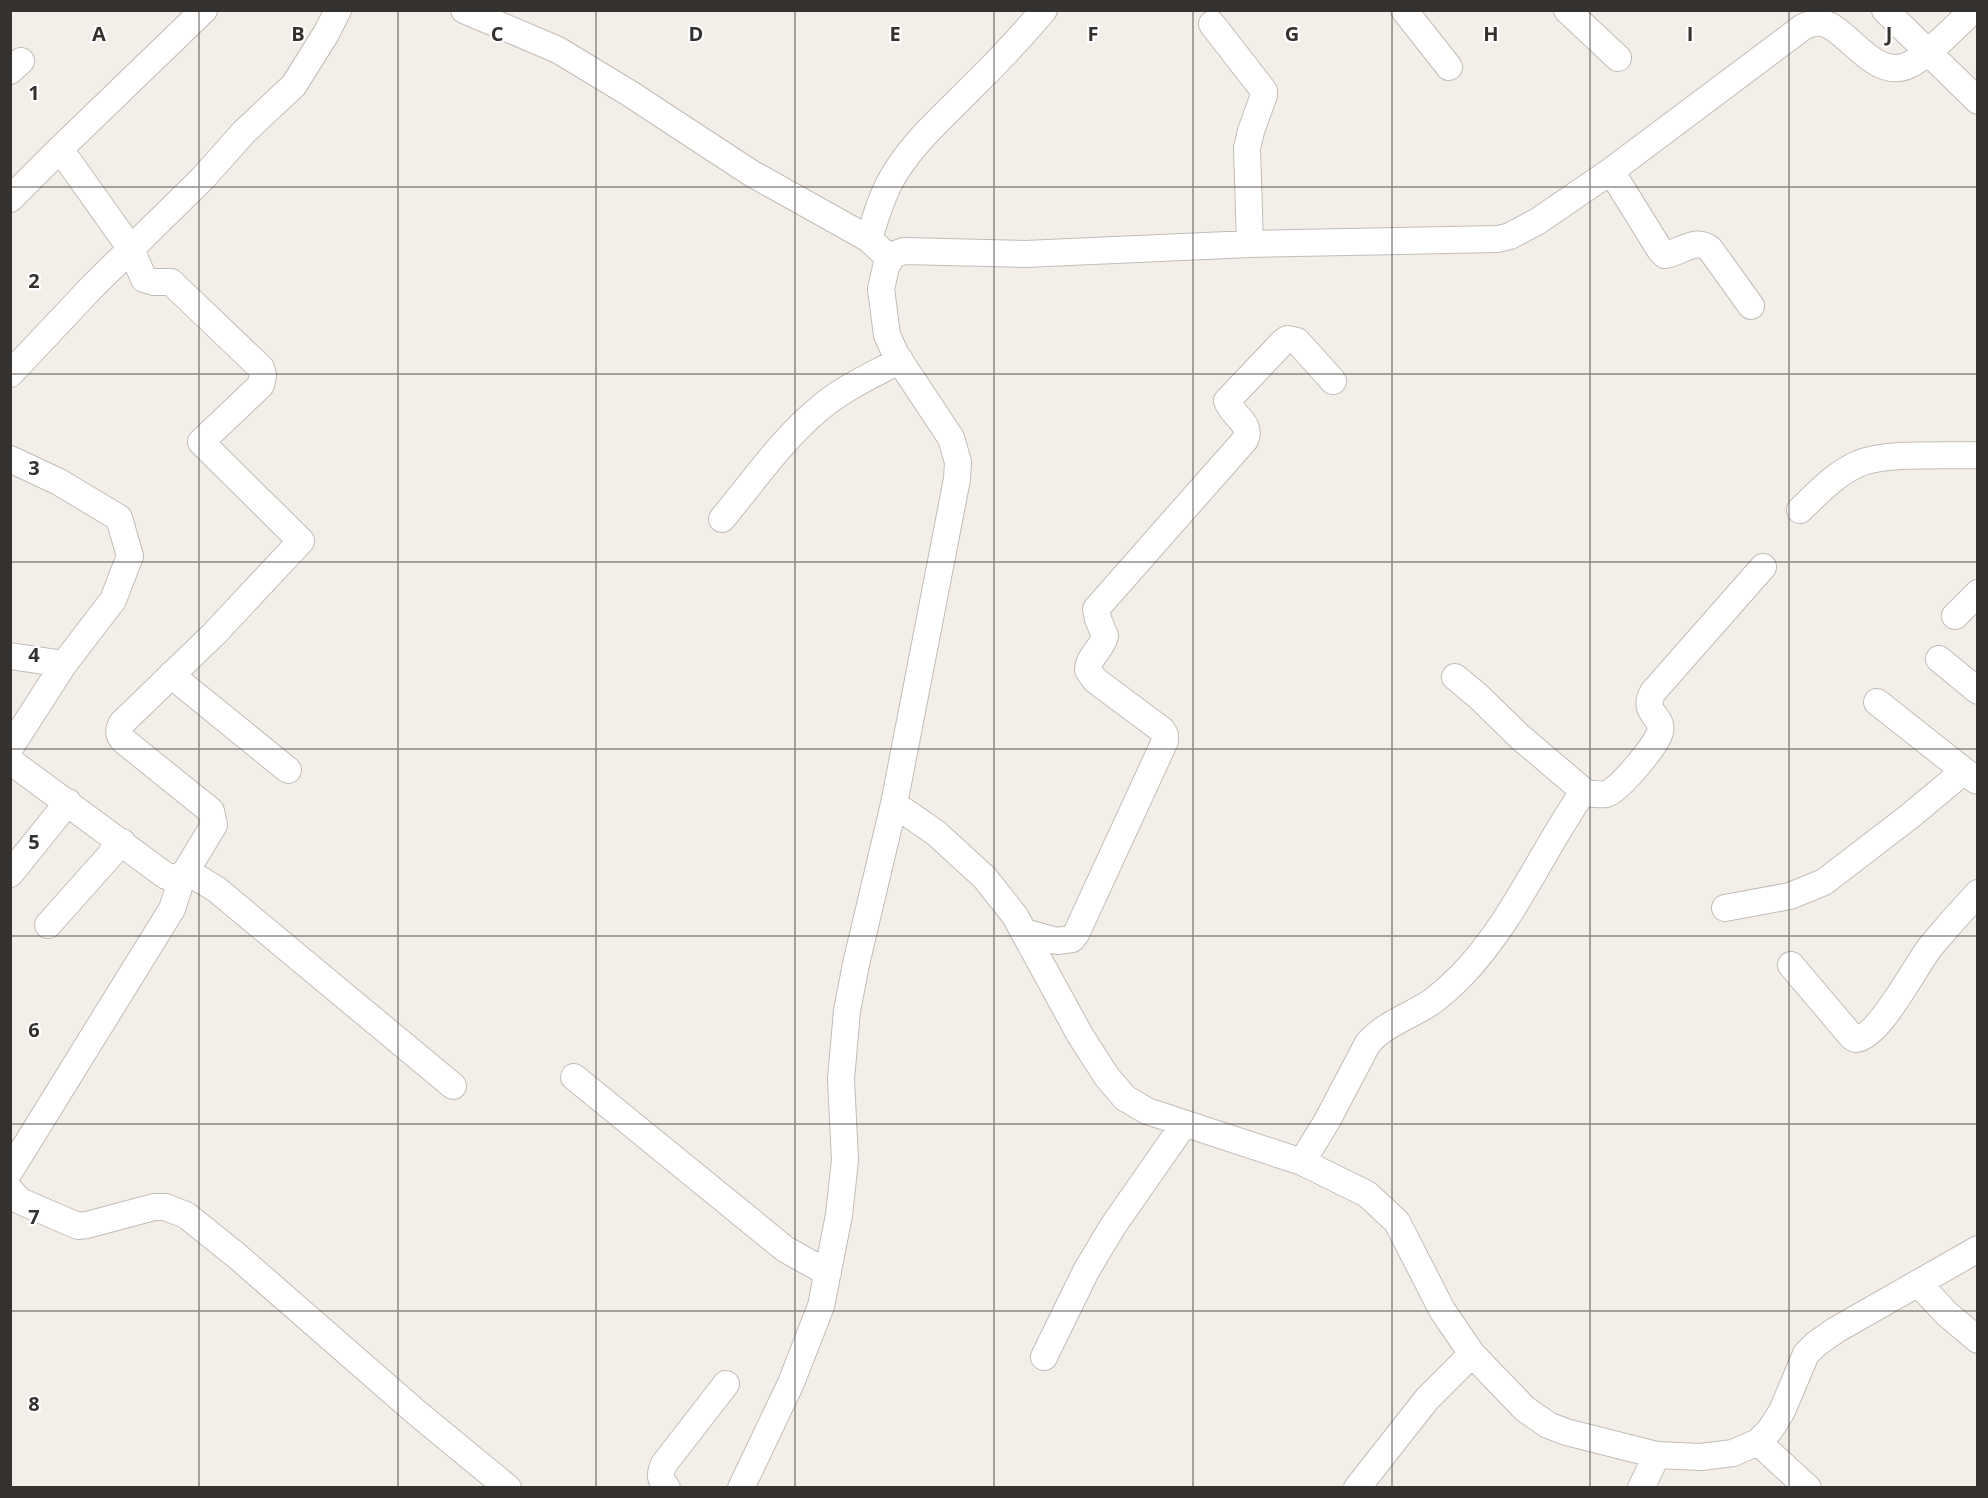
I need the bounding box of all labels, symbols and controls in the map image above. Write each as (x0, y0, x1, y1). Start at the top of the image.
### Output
text: A (92, 20, 106, 47)
text: B (291, 20, 305, 47)
text: C (491, 20, 504, 47)
text: D (689, 20, 703, 47)
text: E (889, 20, 901, 47)
text: F (1088, 20, 1098, 47)
text: G (1285, 20, 1299, 47)
text: H (1483, 20, 1499, 47)
text: I (1687, 20, 1693, 47)
text: J (1884, 20, 1892, 47)
text: 1 (28, 79, 40, 106)
text: 2 (28, 267, 40, 294)
text: 3 (28, 454, 40, 481)
text: 4 (28, 641, 40, 668)
text: 5 (28, 828, 40, 855)
text: 6 (28, 1016, 40, 1043)
text: 7 (28, 1203, 40, 1230)
text: 8 (28, 1390, 40, 1417)

